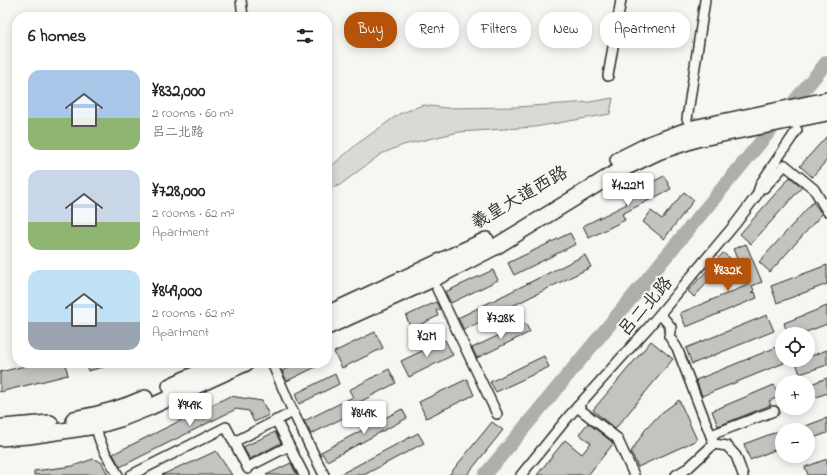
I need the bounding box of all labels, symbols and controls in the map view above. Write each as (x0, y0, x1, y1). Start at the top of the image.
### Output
chip: Buy (344, 12, 397, 48)
chip: Rent (405, 12, 459, 48)
chip: Filters (467, 12, 531, 48)
chip: New (539, 12, 592, 48)
chip: Apartment (600, 12, 690, 48)
text: 6 homes (28, 24, 86, 49)
icon: filters (294, 25, 316, 47)
text: ¥832,000 (152, 79, 205, 104)
icon: home (60, 86, 108, 134)
text: 2 rooms · 60 m² (152, 104, 234, 123)
text: 吕二北路 (152, 123, 204, 142)
street label: 羲皇大道西路 (467, 160, 573, 237)
pin: ¥1.22M (595, 173, 661, 207)
text: ¥1.22M (612, 176, 644, 195)
text: ¥728,000 (152, 179, 205, 204)
icon: home (60, 186, 108, 234)
text: 2 rooms · 62 m² (152, 204, 235, 223)
text: Apartment (152, 223, 209, 242)
pin: ¥832K (700, 258, 756, 292)
text: ¥832K (714, 261, 742, 280)
street label: 吕二北路 (613, 272, 680, 343)
text: ¥849,000 (152, 279, 202, 304)
icon: home (60, 286, 108, 334)
text: 2 rooms · 62 m² (152, 304, 235, 323)
pin: ¥728K (473, 306, 529, 340)
text: ¥728K (487, 309, 515, 328)
text: Apartment (152, 323, 209, 342)
pin: ¥2M (408, 324, 446, 358)
text: ¥2M (417, 327, 437, 346)
map controls (775, 327, 815, 463)
button: locate (775, 327, 815, 367)
button: + (775, 375, 815, 415)
pin: ¥949K (162, 393, 218, 427)
text: ¥949K (178, 396, 202, 415)
pin: ¥849K (336, 401, 392, 435)
text: ¥849K (351, 404, 377, 423)
button: − (775, 423, 815, 463)

